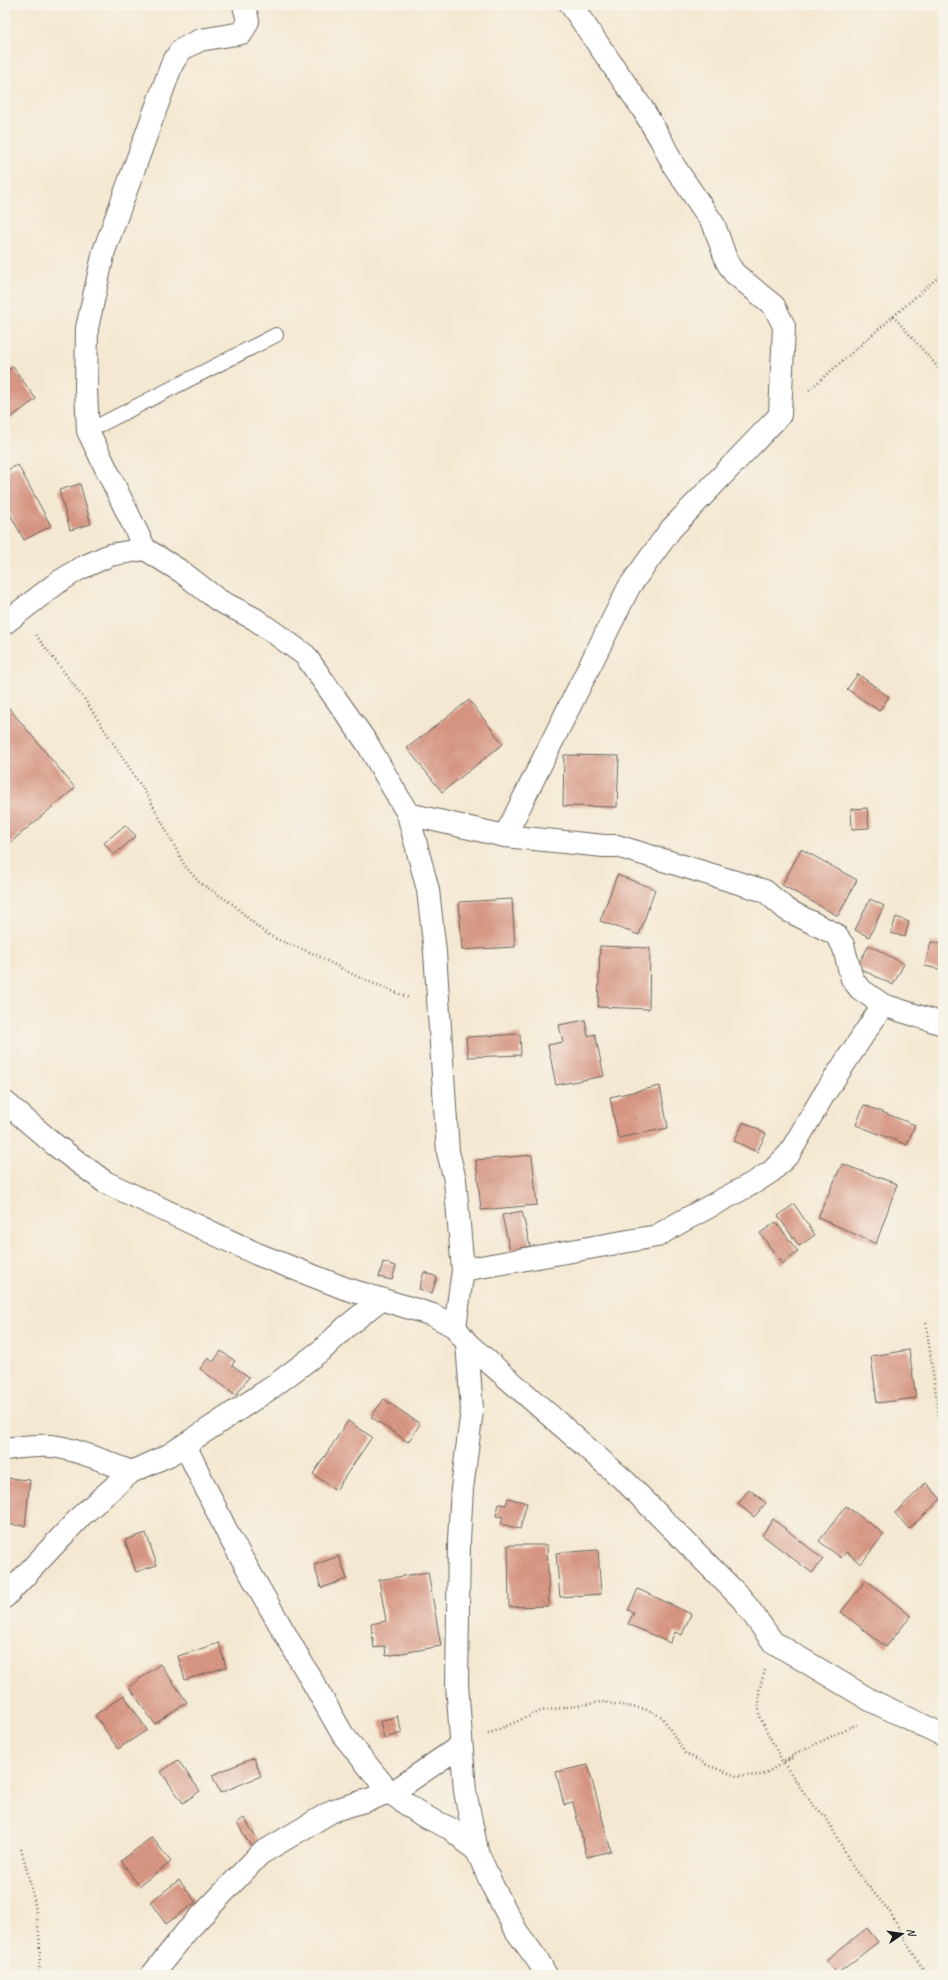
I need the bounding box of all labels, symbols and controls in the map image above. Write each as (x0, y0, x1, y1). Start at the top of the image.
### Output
north arrow (882, 1914, 922, 1954)
text: N (904, 1927, 920, 1939)

